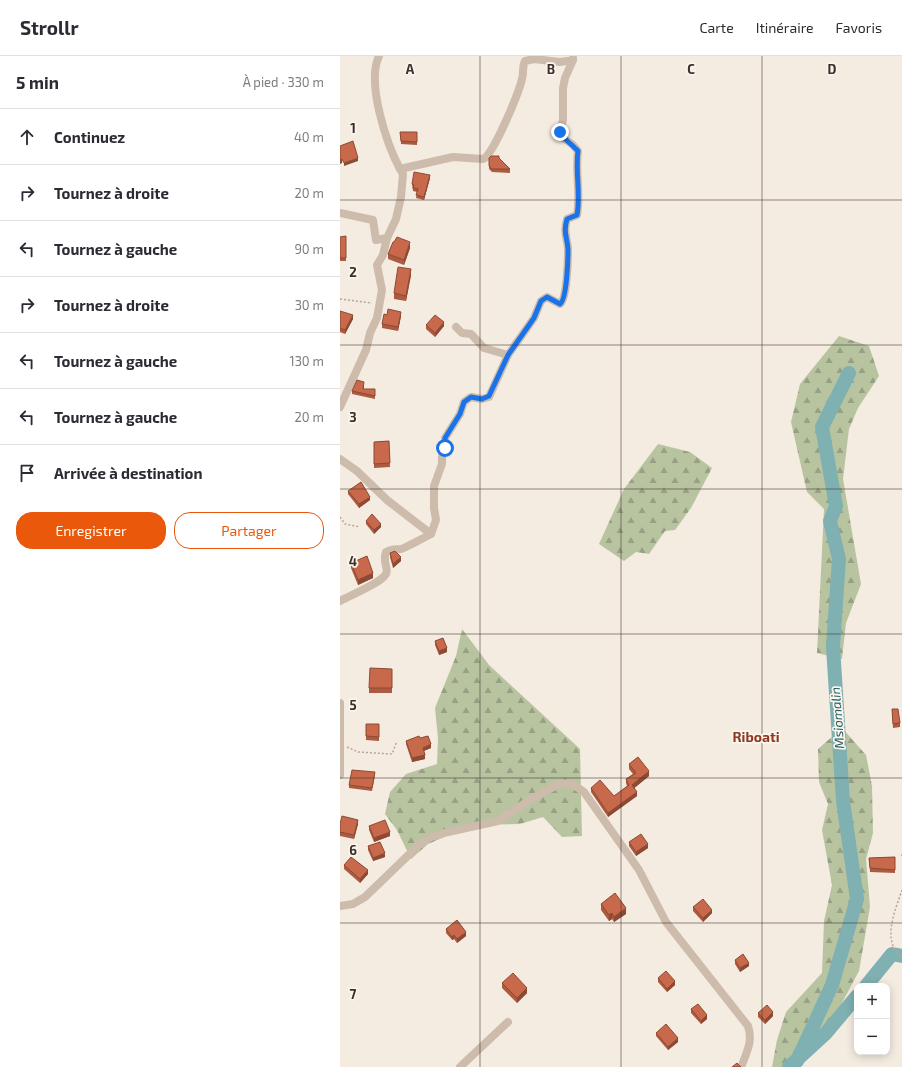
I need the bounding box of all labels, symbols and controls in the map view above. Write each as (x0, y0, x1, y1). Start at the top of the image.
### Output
text: Strollr (20, 16, 79, 39)
text: Carte (700, 19, 734, 36)
text: Itinéraire (756, 19, 814, 36)
text: Favoris (836, 19, 882, 36)
text: A (406, 61, 415, 77)
text: B (547, 61, 555, 77)
text: C (687, 61, 695, 77)
text: D (828, 61, 837, 77)
text: 5 min (16, 72, 59, 92)
text: À pied · 330 m (243, 74, 324, 90)
text: 1 (350, 120, 356, 136)
route end (551, 123, 569, 141)
icon: ahead (16, 126, 38, 148)
text: Continuez (54, 128, 125, 146)
text: 40 m (294, 129, 324, 145)
icon: right (16, 182, 38, 204)
text: Tournez à droite (54, 184, 169, 202)
text: 20 m (295, 185, 324, 201)
icon: left (16, 238, 38, 260)
text: Tournez à gauche (54, 240, 177, 258)
text: 90 m (294, 241, 324, 257)
text: 2 (349, 264, 357, 280)
icon: right (16, 294, 38, 316)
text: Tournez à droite (54, 296, 169, 314)
text: 30 m (295, 297, 324, 313)
icon: left (16, 350, 38, 372)
text: Tournez à gauche (54, 352, 177, 370)
text: 130 m (289, 353, 324, 369)
icon: left (16, 406, 38, 428)
text: Tournez à gauche (54, 408, 177, 426)
text: 20 m (295, 409, 324, 425)
text: 3 (349, 409, 357, 425)
route start (436, 439, 454, 457)
icon: arrive (16, 462, 38, 484)
text: Arrivée à destination (54, 464, 202, 482)
button: Enregistrer (16, 512, 166, 549)
button: Partager (174, 512, 324, 549)
text: 4 (349, 553, 357, 569)
water label: Msiomalin (827, 687, 847, 749)
text: 5 (349, 697, 357, 713)
district label: Riboati (732, 728, 780, 745)
text: 6 (349, 842, 357, 858)
map controls (854, 983, 890, 1055)
button: + (854, 983, 890, 1019)
text: 7 (350, 986, 357, 1002)
button: − (854, 1019, 890, 1055)

